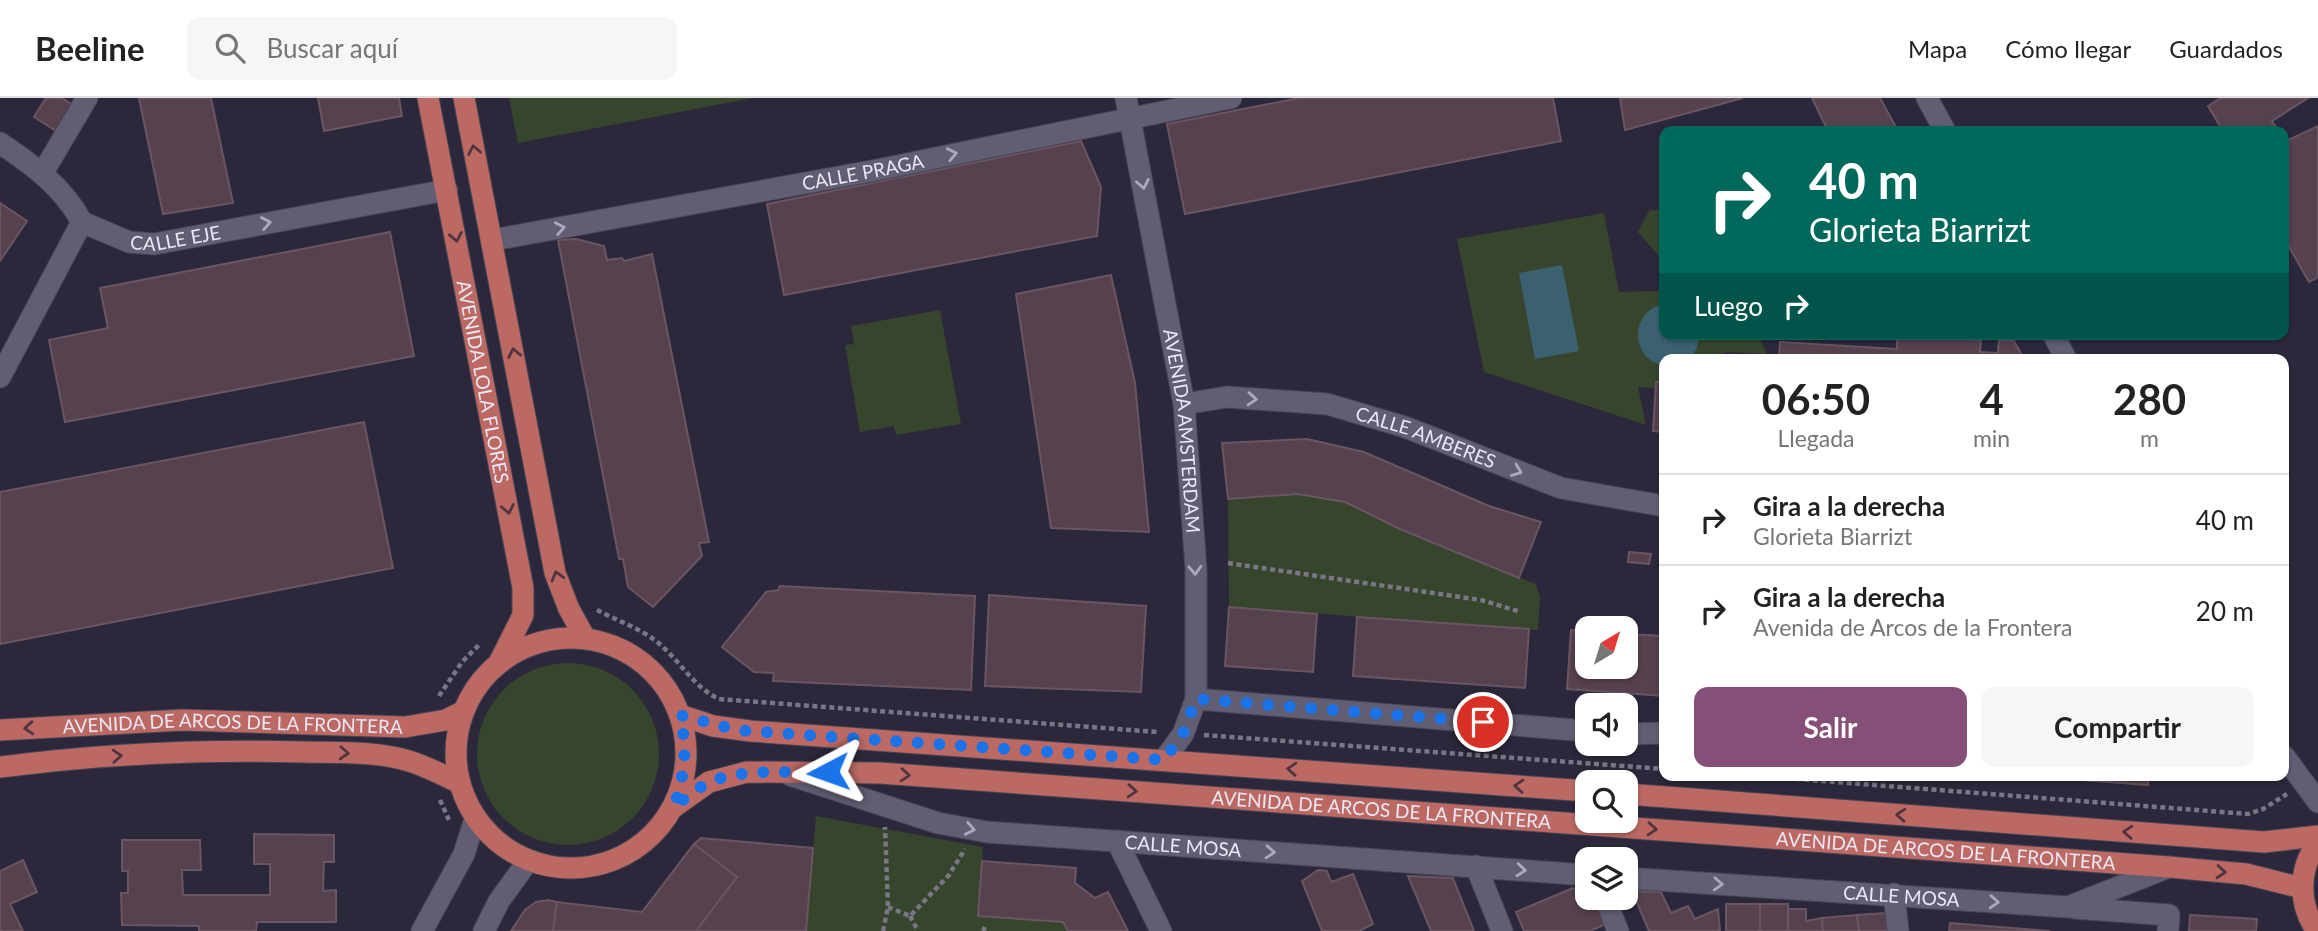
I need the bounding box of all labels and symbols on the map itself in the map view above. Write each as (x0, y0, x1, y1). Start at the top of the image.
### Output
one-way arrow (467, 144, 482, 156)
one-way arrow (946, 148, 958, 163)
street label: CALLE PRAGA (800, 149, 926, 194)
one-way arrow (1134, 178, 1149, 190)
one-way arrow (260, 216, 272, 231)
street label: CALLE EJE (130, 220, 222, 255)
one-way arrow (554, 221, 566, 236)
one-way arrow (448, 231, 463, 243)
street label: AVENIDA LOLA FLORES (453, 278, 514, 485)
street label: AVENIDA AMSTERDAM (1159, 327, 1205, 534)
one-way arrow (507, 347, 522, 359)
one-way arrow (1247, 391, 1258, 406)
street label: CALLE AMBERES (1353, 401, 1499, 472)
one-way arrow (1510, 463, 1522, 477)
one-way arrow (500, 502, 515, 514)
one-way arrow (1188, 565, 1203, 576)
one-way arrow (550, 570, 565, 582)
north arrow (1575, 616, 1638, 679)
pin (1453, 692, 1513, 752)
street label: AVENIDA DE ARCOS DE LA FRONTERA (62, 708, 403, 738)
one-way arrow (23, 720, 34, 735)
position arrow (791, 735, 865, 809)
one-way arrow (339, 746, 350, 761)
one-way arrow (111, 748, 122, 763)
one-way arrow (1287, 762, 1298, 777)
one-way arrow (899, 767, 910, 782)
one-way arrow (1513, 779, 1524, 794)
one-way arrow (1126, 783, 1137, 798)
street label: AVENIDA DE ARCOS DE LA FRONTERA (1211, 785, 1552, 833)
one-way arrow (1895, 808, 1906, 823)
one-way arrow (964, 821, 976, 836)
one-way arrow (1647, 821, 1658, 836)
one-way arrow (2122, 824, 2133, 839)
street label: AVENIDA DE ARCOS DE LA FRONTERA (1775, 826, 2117, 874)
street label: CALLE MOSA (1124, 830, 1242, 861)
one-way arrow (1265, 844, 1276, 859)
one-way arrow (1516, 862, 1527, 877)
one-way arrow (2215, 864, 2226, 879)
one-way arrow (1713, 876, 1724, 891)
street label: CALLE MOSA (1842, 880, 1961, 911)
one-way arrow (1989, 894, 2000, 909)

